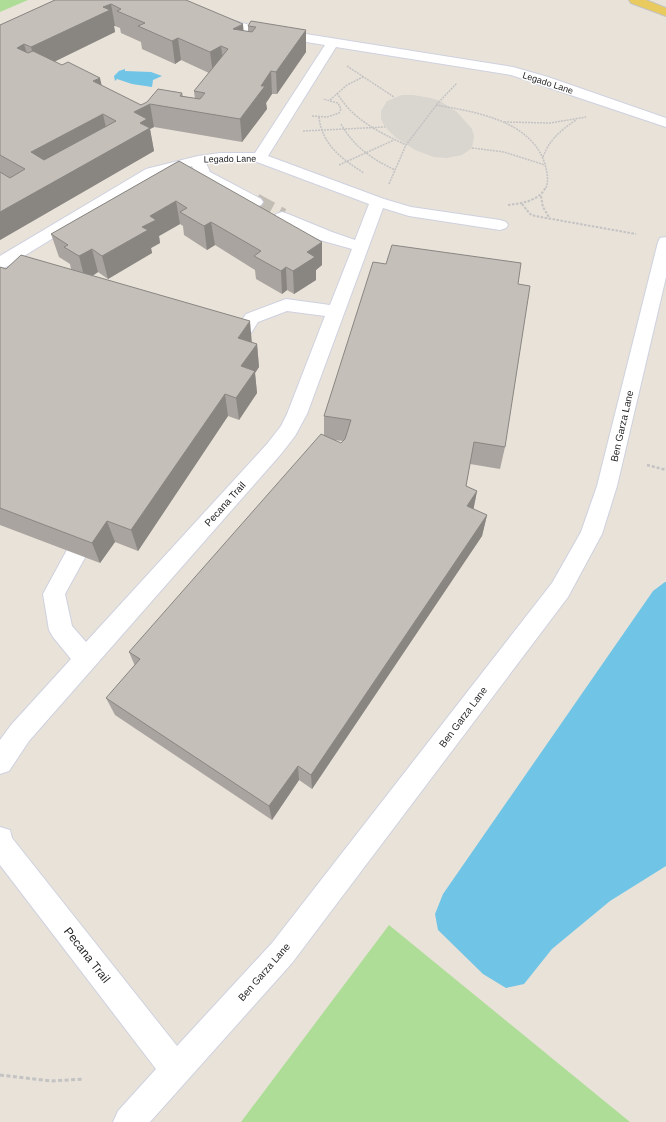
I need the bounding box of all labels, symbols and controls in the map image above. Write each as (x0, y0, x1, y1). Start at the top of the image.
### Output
street label: Legado Lane (521, 70, 575, 96)
street label: Legado Lane (204, 154, 256, 164)
street label: Ben Garza Lane (608, 389, 636, 463)
street label: Pecana Trail (202, 480, 248, 528)
street label: Ben Garza Lane (437, 684, 490, 749)
street label: Pecana Trail (61, 924, 113, 986)
street label: Ben Garza Lane (236, 941, 292, 1003)

